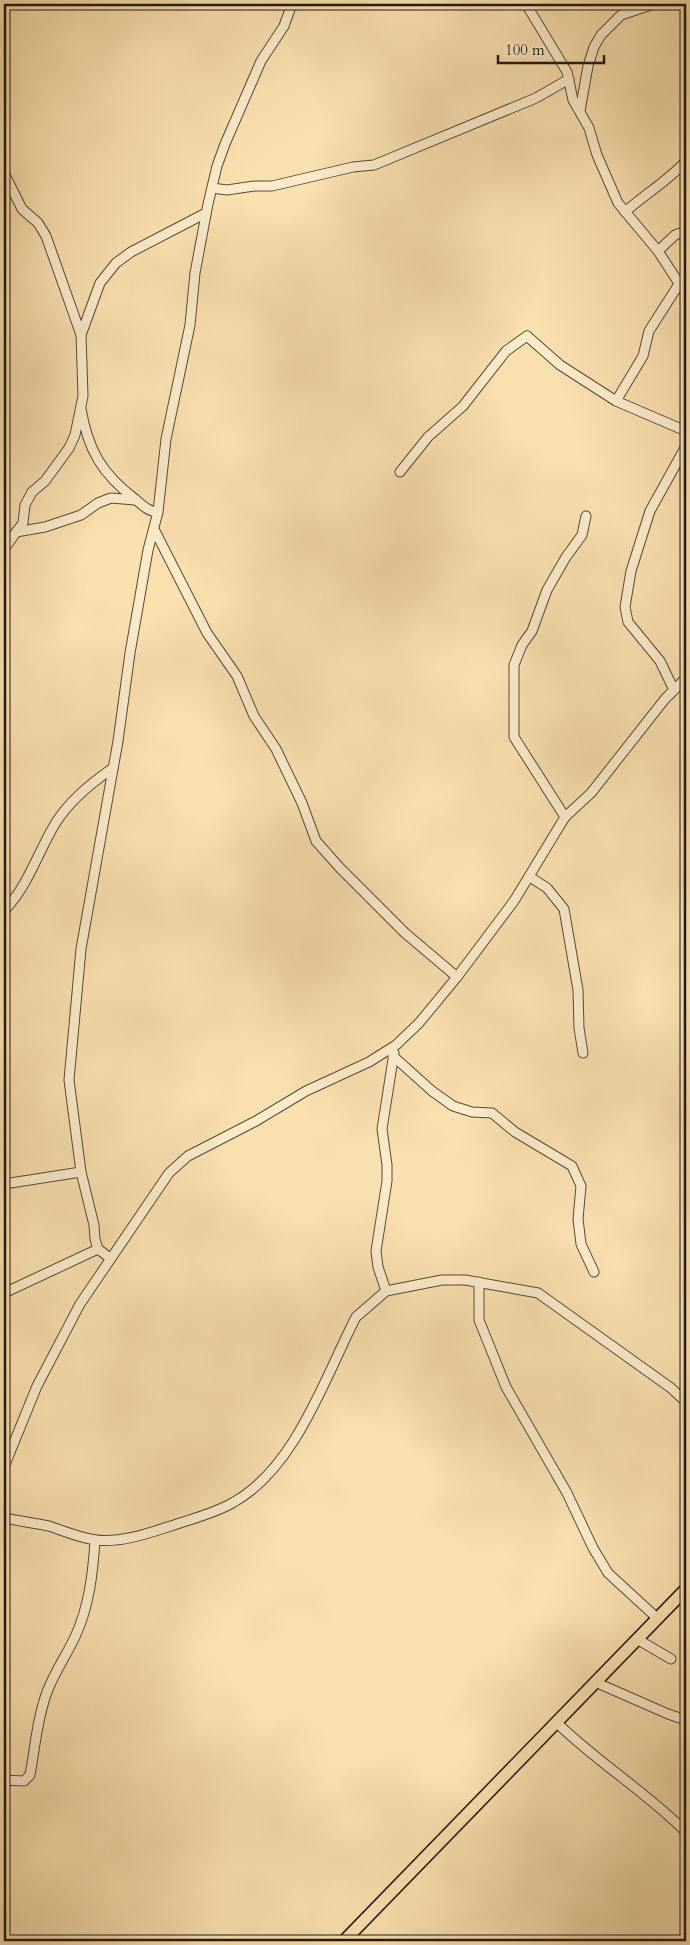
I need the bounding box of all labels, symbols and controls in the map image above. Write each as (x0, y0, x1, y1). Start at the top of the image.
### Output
scale bar (498, 32, 604, 64)
text: 100 m (505, 40, 545, 60)

